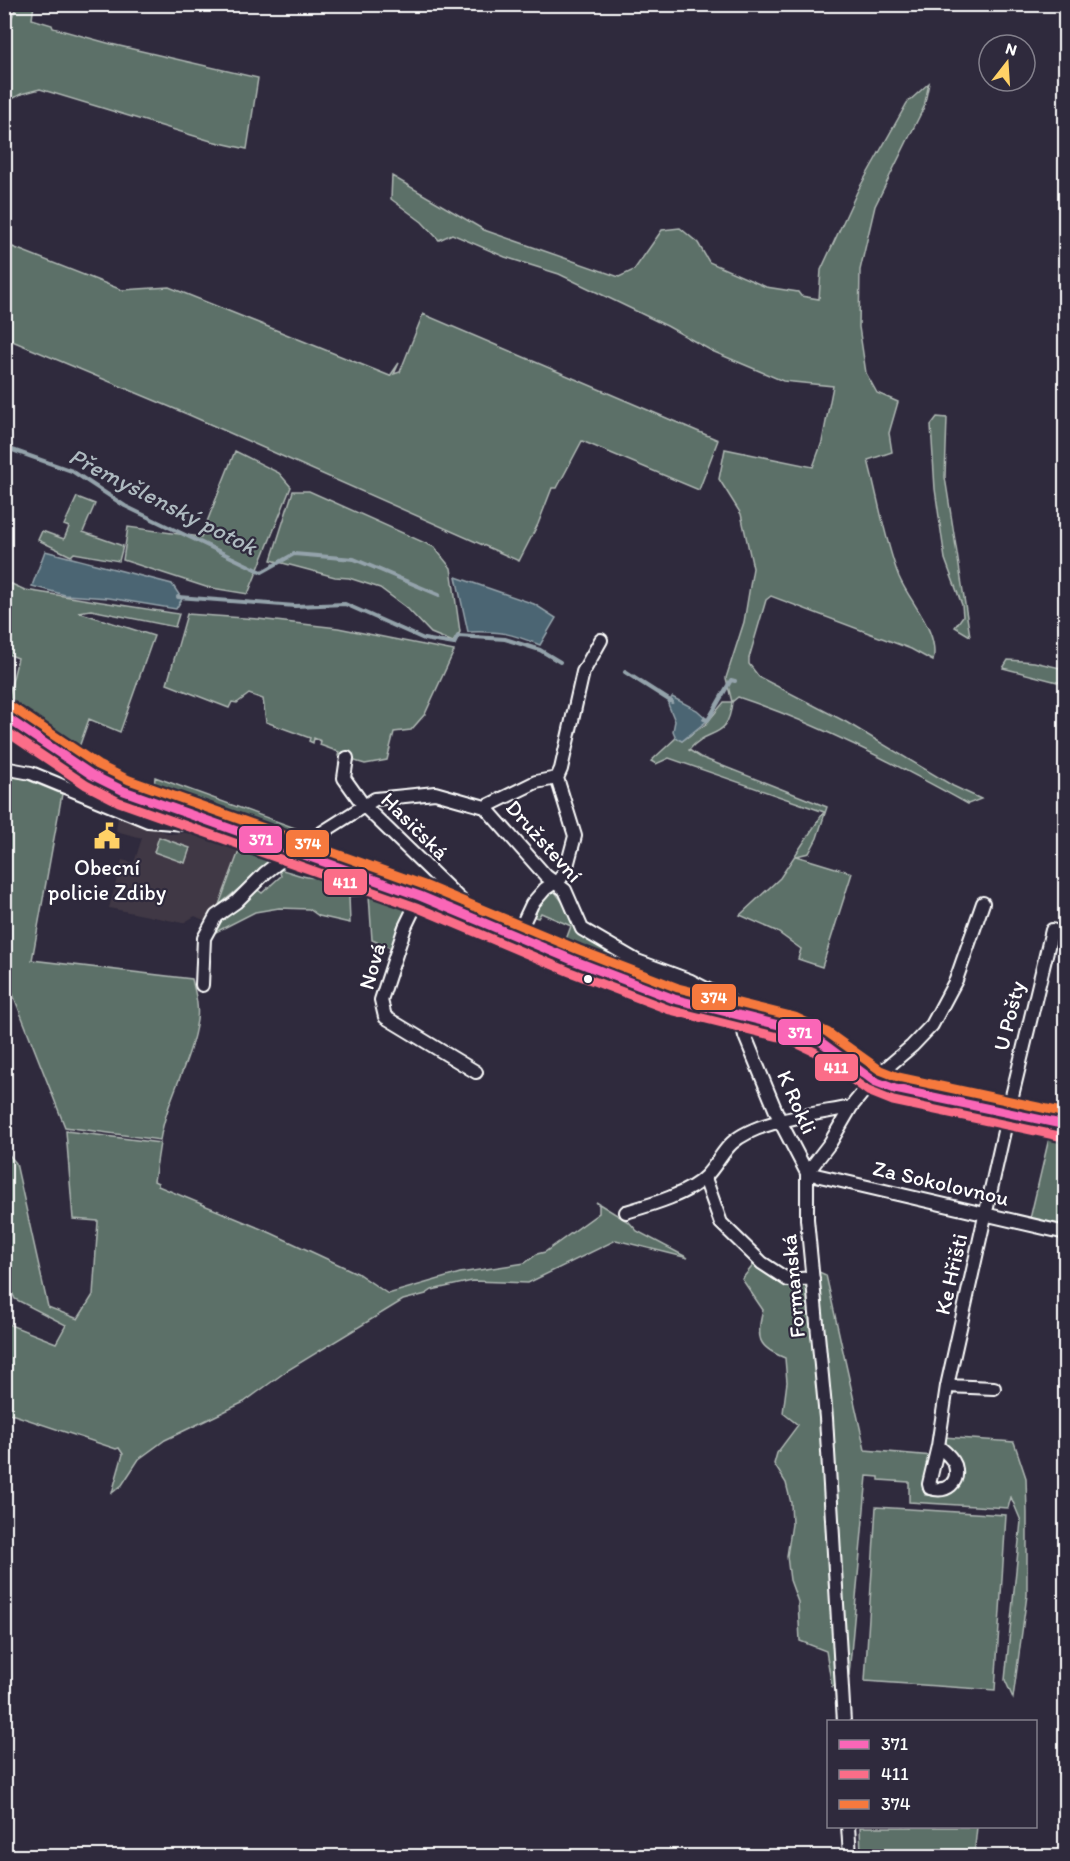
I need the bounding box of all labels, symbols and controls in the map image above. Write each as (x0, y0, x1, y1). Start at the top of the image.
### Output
north arrow (977, 33, 1037, 93)
text: N (1003, 38, 1019, 60)
water label: Přemyšlenský potok (64, 441, 263, 562)
street label: Hasičská (375, 786, 455, 866)
street label: Družstevní (500, 794, 588, 888)
public building icon: Obecní policie Zdiby (92, 821, 122, 851)
line badge: 371 (238, 825, 283, 854)
line badge: 374 (285, 829, 330, 858)
text: 371 (249, 830, 274, 849)
text: 374 (295, 834, 322, 853)
place label: Obecní policie Zdiby (48, 854, 167, 906)
line badge: 411 (323, 868, 368, 896)
text: 411 (333, 873, 358, 892)
street label: Nová (352, 939, 392, 993)
unlabelled marker (582, 973, 594, 985)
street label: U Pošty (987, 978, 1031, 1054)
line badge: 374 (691, 983, 737, 1011)
text: 374 (701, 988, 728, 1007)
line badge: 371 (777, 1018, 822, 1046)
text: 371 (788, 1023, 813, 1042)
line badge: 411 (814, 1053, 859, 1082)
text: 411 (824, 1058, 849, 1077)
street label: K Rokli (771, 1066, 823, 1138)
street label: Za Sokolovnou (870, 1154, 1012, 1212)
street label: Ke Hřišti (929, 1231, 973, 1317)
street label: Formanská (775, 1232, 811, 1339)
legend (827, 1720, 1037, 1828)
text: 371 (881, 1733, 908, 1755)
text: 411 (881, 1763, 909, 1785)
text: 374 (881, 1793, 911, 1815)

